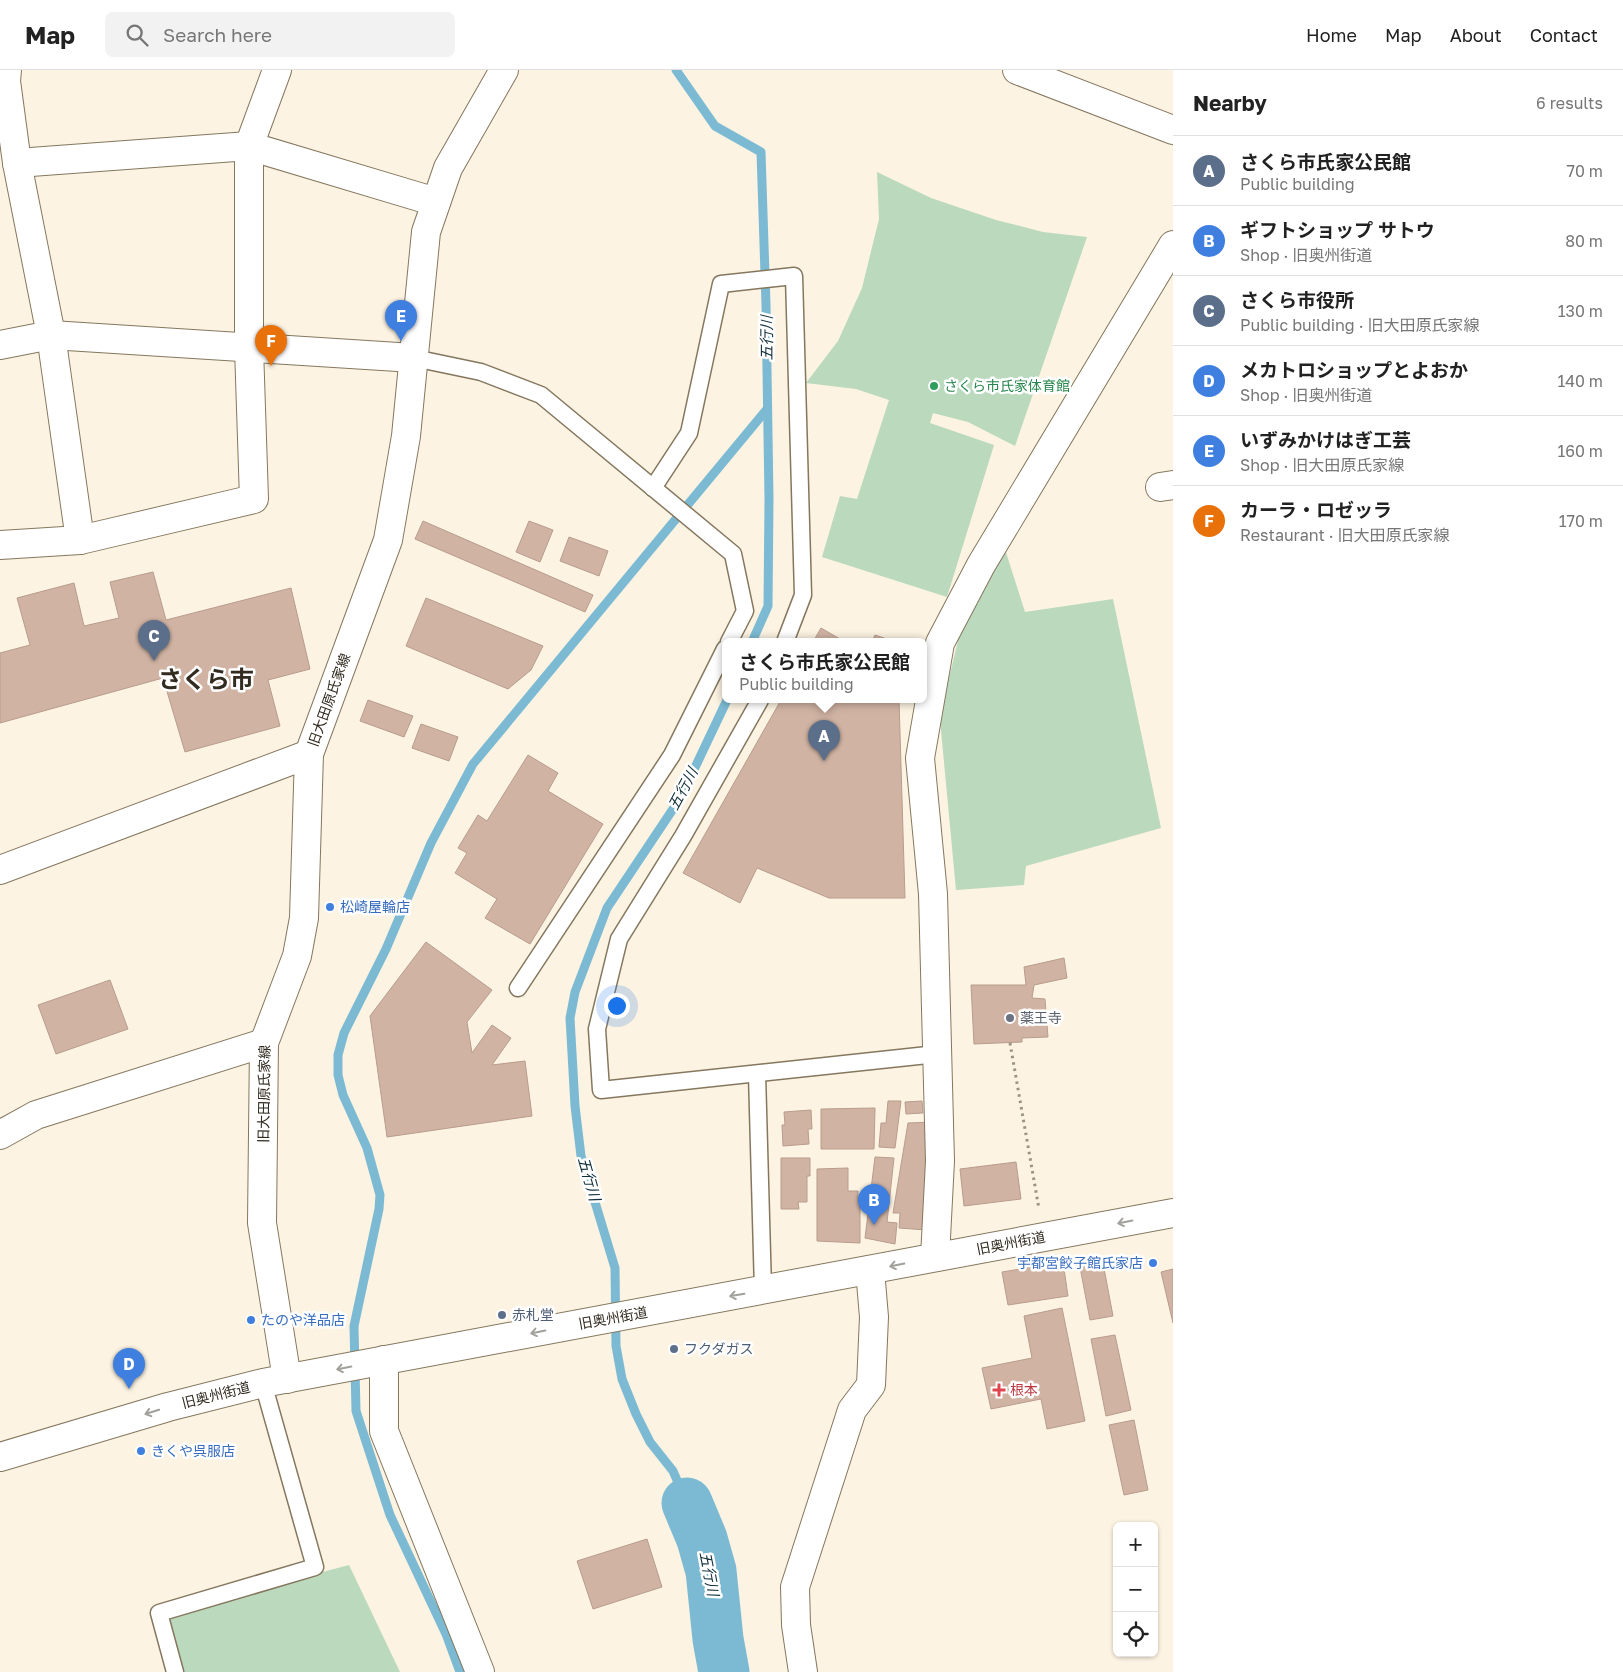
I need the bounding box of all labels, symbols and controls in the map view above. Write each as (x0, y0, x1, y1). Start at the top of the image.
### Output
search box (105, 12, 455, 57)
text: Map (25, 20, 75, 49)
icon: search (123, 21, 151, 49)
text: Search here (163, 23, 272, 46)
text: Home (1306, 24, 1357, 46)
text: Map (1385, 24, 1422, 46)
text: About (1450, 24, 1502, 46)
text: Contact (1530, 24, 1598, 46)
text: Nearby (1193, 90, 1267, 116)
text: 6 results (1536, 93, 1603, 113)
text: さくら市氏家公民館 (1240, 150, 1411, 173)
text: A (1203, 161, 1215, 181)
text: 70 m (1566, 161, 1603, 181)
text: Public building (1240, 174, 1355, 194)
text: ギフトショップ サトウ (1240, 218, 1435, 241)
text: B (1203, 231, 1215, 251)
text: 80 m (1565, 231, 1603, 251)
text: Shop · 旧奥州街道 (1240, 245, 1372, 265)
text: さくら市役所 (1240, 288, 1354, 311)
pin: E (385, 300, 417, 341)
text: C (1203, 301, 1215, 321)
text: 130 m (1558, 301, 1603, 321)
water label: 五行川 (757, 314, 775, 361)
text: Public building · 旧大田原氏家線 (1240, 315, 1480, 335)
pin: F (255, 325, 287, 366)
text: メカトロショップとよおか (1240, 358, 1468, 381)
text: D (1203, 371, 1215, 391)
text: 140 m (1557, 371, 1603, 391)
place label: さくら市氏家体育館 (944, 377, 1070, 394)
marker: さくら市氏家体育館 (928, 380, 940, 392)
text: Shop · 旧奥州街道 (1240, 385, 1372, 405)
text: いずみかけはぎ工芸 (1240, 428, 1411, 451)
text: E (1204, 441, 1214, 461)
text: 160 m (1557, 441, 1603, 461)
text: Shop · 旧大田原氏家線 (1240, 455, 1404, 475)
text: カーラ・ロゼッラ (1240, 498, 1392, 521)
text: F (1204, 511, 1214, 531)
text: 170 m (1559, 511, 1603, 531)
text: Restaurant · 旧大田原氏家線 (1240, 525, 1450, 545)
pin: C (138, 620, 170, 661)
popup (722, 638, 927, 703)
text: さくら市氏家公民館 (739, 650, 910, 673)
street label: 旧大田原氏家線 (304, 651, 353, 749)
district label: さくら市 (158, 664, 254, 693)
text: Public building (739, 674, 854, 694)
pin: A (808, 720, 840, 761)
water label: 五行川 (664, 763, 702, 813)
place label: 松崎屋輪店 (340, 898, 410, 915)
marker: 松崎屋輪店 (324, 901, 336, 913)
your location (604, 993, 630, 1019)
place label: 薬王寺 (1020, 1009, 1062, 1026)
marker: 薬王寺 (1004, 1012, 1016, 1024)
street label: 旧大田原氏家線 (254, 1045, 273, 1143)
water label: 五行川 (575, 1155, 605, 1205)
pin: B (858, 1184, 890, 1225)
one-way arrow (1117, 1218, 1133, 1227)
street label: 旧奥州街道 (975, 1227, 1047, 1258)
place label: 宇都宮餃子館氏家店 (1017, 1254, 1143, 1271)
marker: 宇都宮餃子館氏家店 (1147, 1257, 1159, 1269)
one-way arrow (889, 1261, 905, 1270)
one-way arrow (729, 1291, 745, 1301)
street label: 旧奥州街道 (577, 1303, 649, 1332)
place label: 赤札堂 (512, 1306, 554, 1323)
marker: 赤札堂 (496, 1309, 508, 1321)
place label: たのや洋品店 (261, 1311, 345, 1328)
marker: たのや洋品店 (245, 1314, 257, 1326)
one-way arrow (531, 1327, 547, 1337)
place label: フクダガス (684, 1340, 753, 1357)
marker: フクダガス (668, 1343, 680, 1355)
pin: D (113, 1348, 145, 1389)
one-way arrow (336, 1364, 352, 1373)
street label: 旧奥州街道 (180, 1378, 252, 1411)
place label: 根本 (1010, 1381, 1038, 1398)
marker: 根本 (992, 1383, 1006, 1397)
one-way arrow (144, 1407, 160, 1417)
place label: きくや呉服店 (151, 1442, 235, 1459)
marker: きくや呉服店 (135, 1445, 147, 1457)
map controls (1113, 1522, 1158, 1657)
button: + (1113, 1522, 1158, 1567)
water label: 五行川 (697, 1550, 723, 1600)
button: − (1113, 1567, 1158, 1612)
button: locate (1113, 1612, 1158, 1657)

